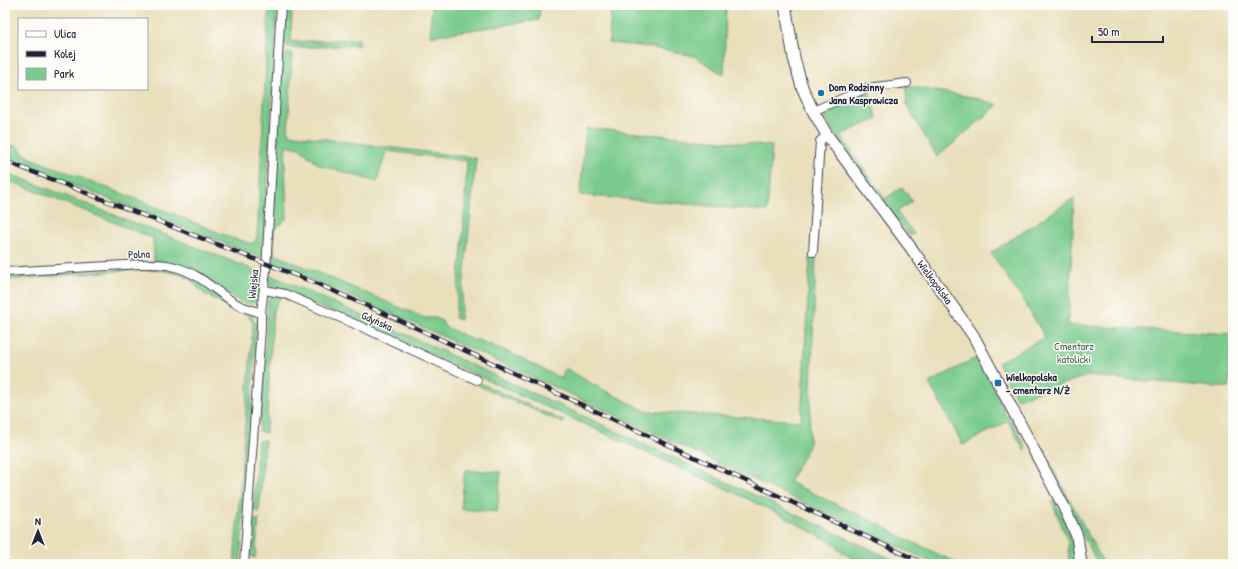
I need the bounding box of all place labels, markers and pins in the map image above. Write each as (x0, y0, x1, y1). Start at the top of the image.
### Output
place label: Dom Rodzinny Jana Kasprowicza (829, 80, 898, 108)
marker: Dom Rodzinny Jana Kasprowicza (816, 88, 826, 98)
place label: Wielkopolska - cmentarz N/Ż (1006, 370, 1070, 397)
marker: Wielkopolska - cmentarz N/Ż (993, 378, 1003, 388)

